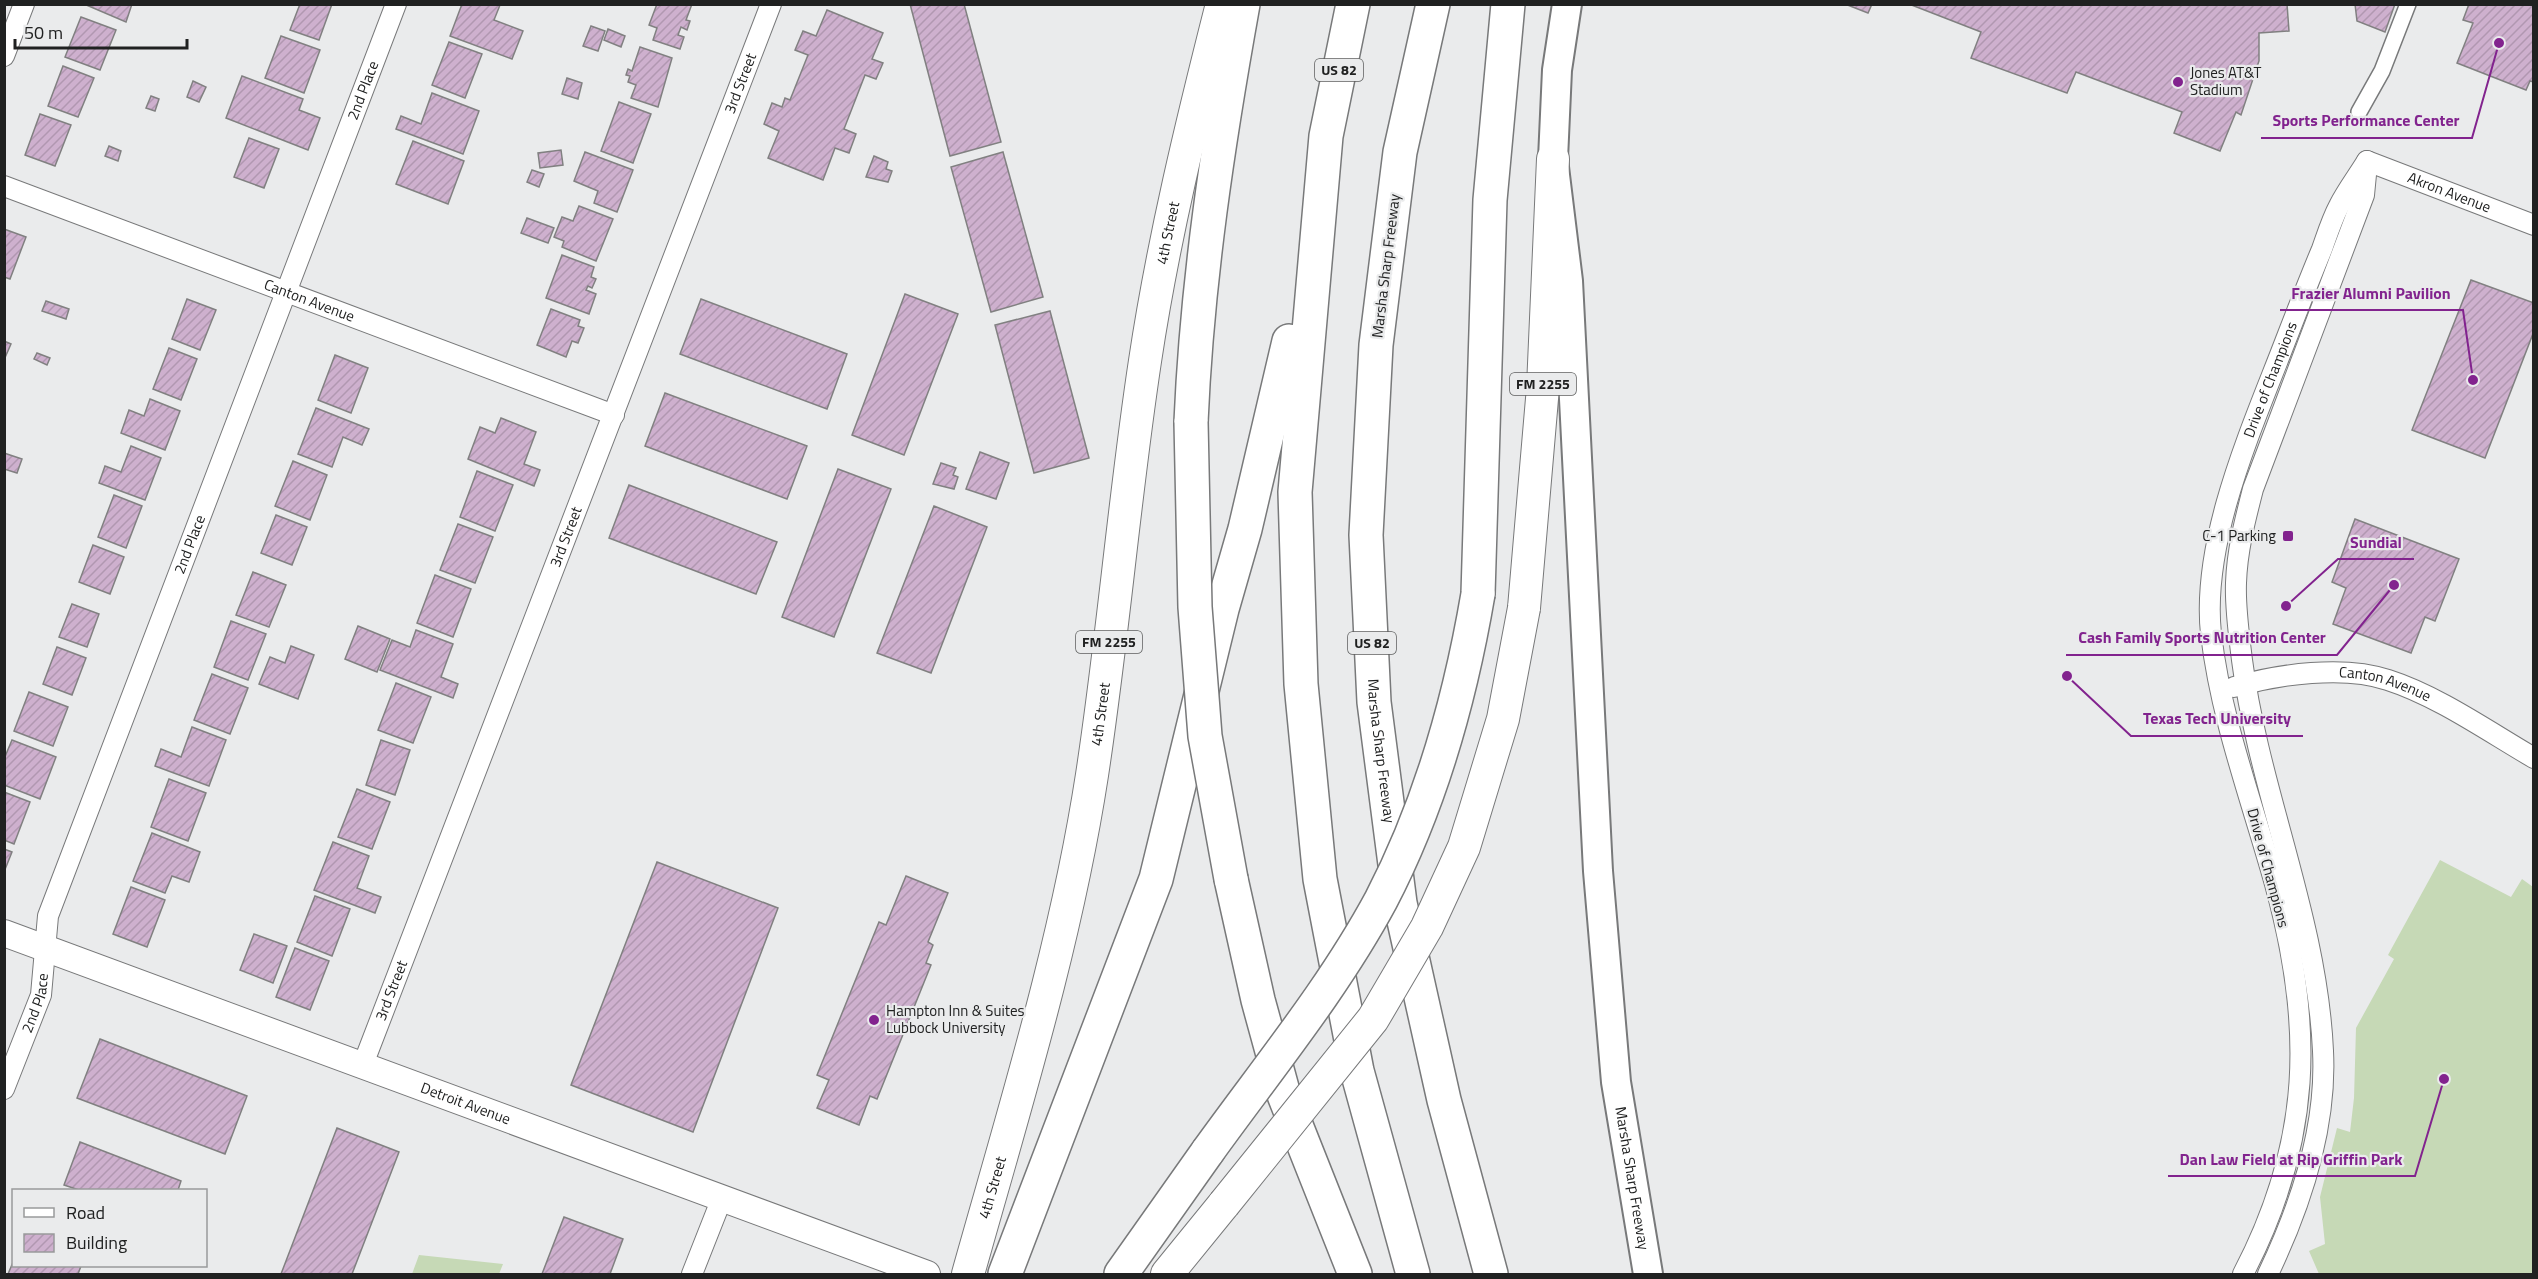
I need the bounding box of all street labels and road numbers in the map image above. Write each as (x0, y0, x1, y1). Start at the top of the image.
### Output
street label: 3rd Street (718, 49, 762, 117)
street label: 2nd Place (341, 57, 384, 123)
road number: US 82 (1315, 59, 1363, 81)
street label: Akron Avenue (2404, 166, 2494, 218)
street label: Marsha Sharp Freeway (1365, 193, 1406, 339)
street label: 4th Street (1150, 199, 1185, 266)
street label: Canton Avenue (261, 273, 358, 328)
street label: Drive of Champions (2237, 318, 2303, 441)
road number: FM 2255 (1510, 373, 1576, 395)
street label: 3rd Street (543, 502, 588, 570)
street label: 2nd Place (168, 511, 211, 577)
road number: FM 2255 (1076, 631, 1142, 653)
road number: US 82 (1348, 632, 1396, 654)
street label: Canton Avenue (2339, 660, 2435, 707)
street label: Marsha Sharp Freeway (1362, 678, 1402, 824)
street label: 4th Street (1084, 680, 1116, 747)
street label: Drive of Champions (2241, 806, 2295, 930)
street label: 3rd Street (369, 956, 413, 1024)
street label: 2nd Place (15, 972, 54, 1036)
street label: Detroit Avenue (417, 1076, 514, 1130)
street label: Marsha Sharp Freeway (1609, 1105, 1656, 1252)
street label: 4th Street (972, 1153, 1012, 1221)

